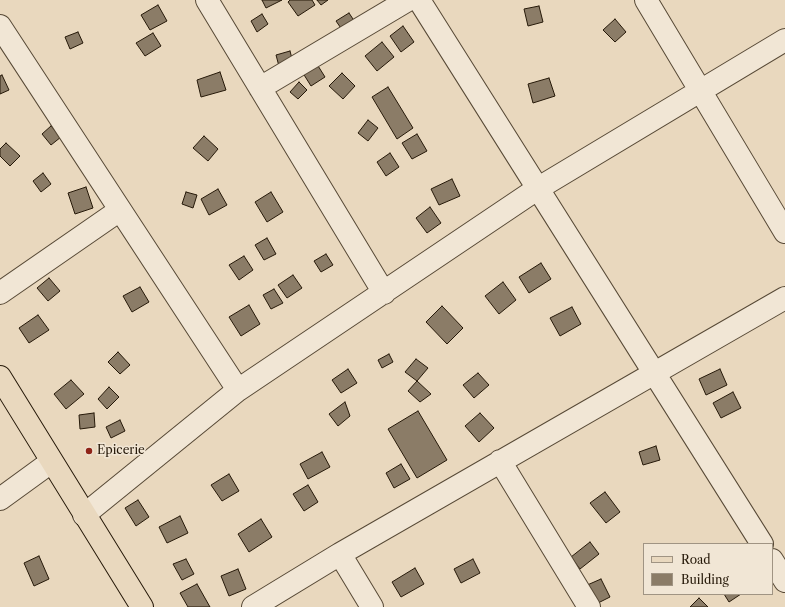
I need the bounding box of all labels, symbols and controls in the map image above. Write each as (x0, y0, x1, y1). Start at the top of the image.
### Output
place label: Epicerie (97, 444, 145, 458)
marker: Epicerie (84, 446, 94, 456)
legend (643, 543, 773, 595)
text: Road (681, 552, 711, 567)
text: Building (681, 572, 729, 587)

